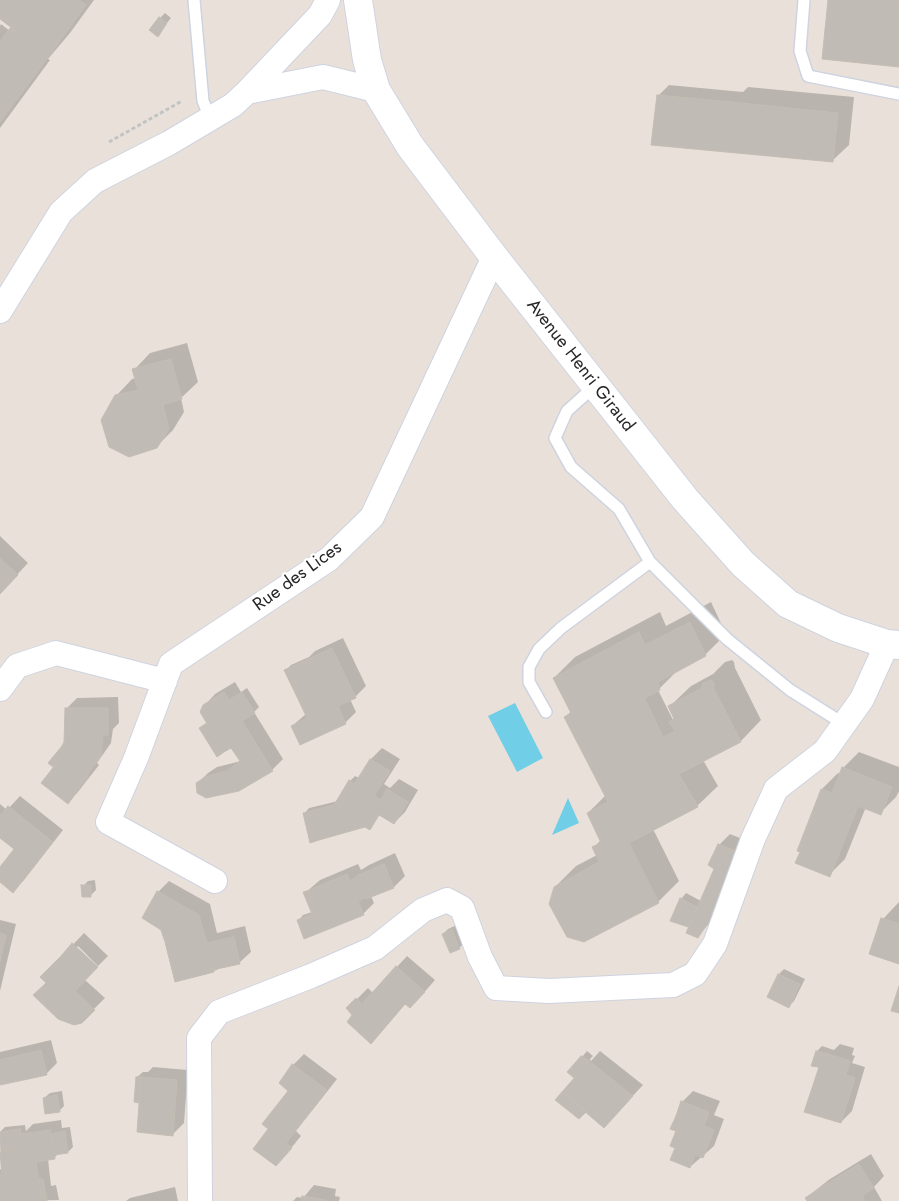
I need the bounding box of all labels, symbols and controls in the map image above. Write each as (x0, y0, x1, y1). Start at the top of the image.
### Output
street label: Avenue Henri Giraud (521, 295, 639, 437)
street label: Rue des Lices (249, 538, 347, 616)

